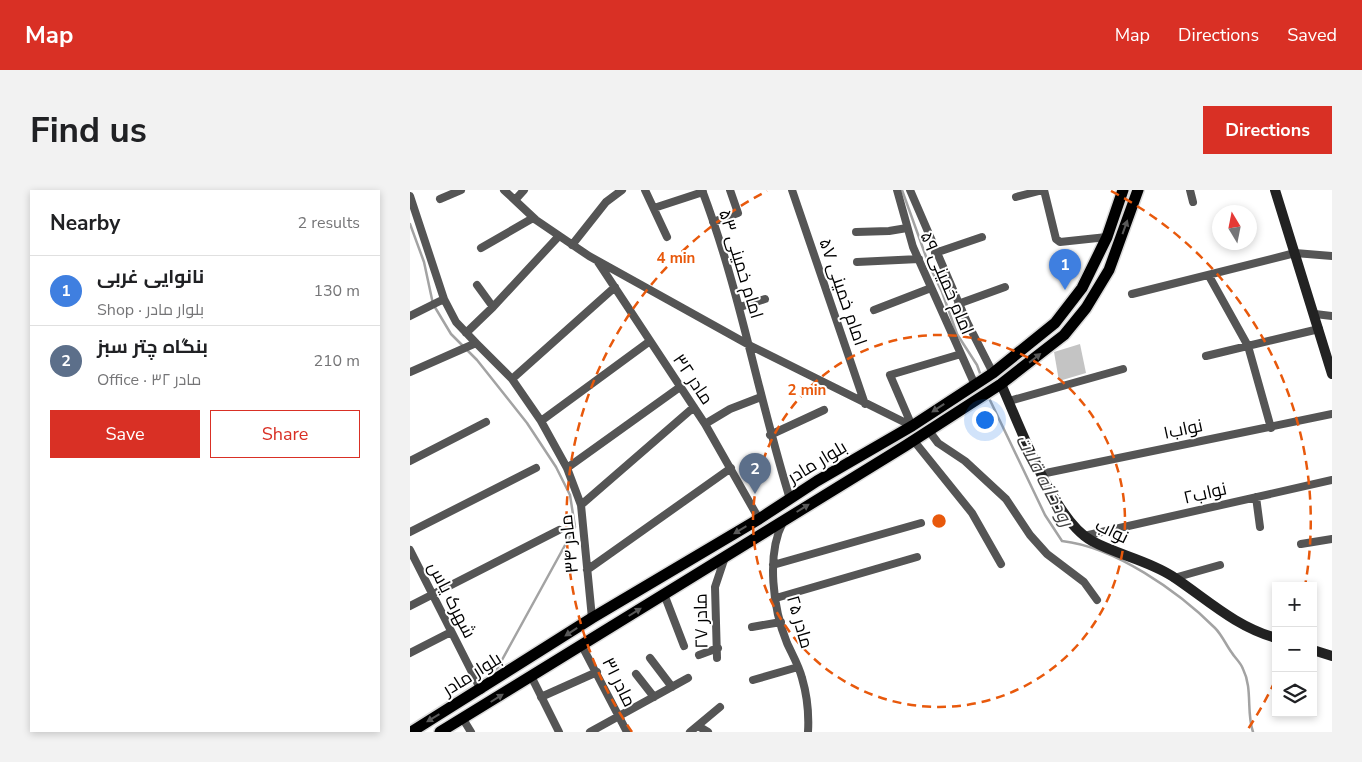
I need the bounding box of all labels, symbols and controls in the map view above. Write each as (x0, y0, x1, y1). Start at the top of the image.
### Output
text: Map (25, 19, 73, 51)
text: Map (1115, 23, 1150, 47)
text: Directions (1178, 23, 1259, 47)
text: Saved (1287, 23, 1337, 47)
button: Directions (1203, 106, 1332, 154)
text: Find us (30, 107, 147, 154)
north arrow (1212, 205, 1257, 250)
street label: امام خمینی ۵۳ (713, 207, 769, 321)
text: Nearby (50, 209, 120, 237)
text: 2 results (298, 212, 360, 234)
one-way arrow (1121, 219, 1129, 234)
street label: امام خمینی ۵۹ (914, 228, 980, 338)
street label: امام خمینی ۵۷ (813, 235, 873, 349)
text: 4 min (657, 248, 695, 268)
pin: 1 (1049, 249, 1081, 290)
text: نانوایی غربی (97, 264, 204, 290)
text: 1 (61, 280, 71, 302)
text: 130 m (313, 280, 360, 302)
text: Shop · بلوار مادر (97, 299, 204, 321)
text: بنگاه چتر سبز (97, 334, 208, 360)
street label: مادر ۳۲ (667, 349, 719, 409)
text: 2 (61, 350, 71, 372)
text: 210 m (313, 350, 360, 372)
one-way arrow (1028, 352, 1041, 363)
text: Office · مادر ۳۲ (97, 369, 201, 391)
text: 2 min (788, 380, 826, 400)
one-way arrow (932, 404, 945, 413)
your location (972, 407, 998, 433)
button: Save (50, 410, 200, 458)
button: Share (210, 410, 360, 458)
street label: نواب۱ (1161, 413, 1205, 445)
water label: رودخانه قلات (1009, 430, 1080, 533)
street label: بلوار مادر (782, 435, 851, 490)
pin: 2 (739, 453, 771, 494)
street label: نواب۲ (1181, 476, 1229, 510)
one-way arrow (797, 504, 810, 513)
centre of rings (930, 512, 948, 530)
street label: مادر ۳۴ (554, 513, 584, 575)
street label: نواب (1091, 513, 1133, 549)
one-way arrow (734, 526, 747, 535)
street label: شهرک یاس (423, 558, 481, 642)
map controls (1272, 582, 1317, 717)
button: + (1272, 582, 1317, 627)
street label: مادر ۲۷ (689, 593, 713, 649)
street label: مادر ۲۵ (781, 593, 819, 651)
one-way arrow (628, 607, 642, 616)
one-way arrow (564, 627, 578, 637)
button: − (1272, 627, 1317, 672)
street label: بلوار مادر (437, 647, 506, 702)
street label: مادر ۳۱ (596, 653, 642, 711)
button: layers (1272, 672, 1317, 717)
one-way arrow (490, 693, 504, 702)
one-way arrow (427, 714, 440, 723)

